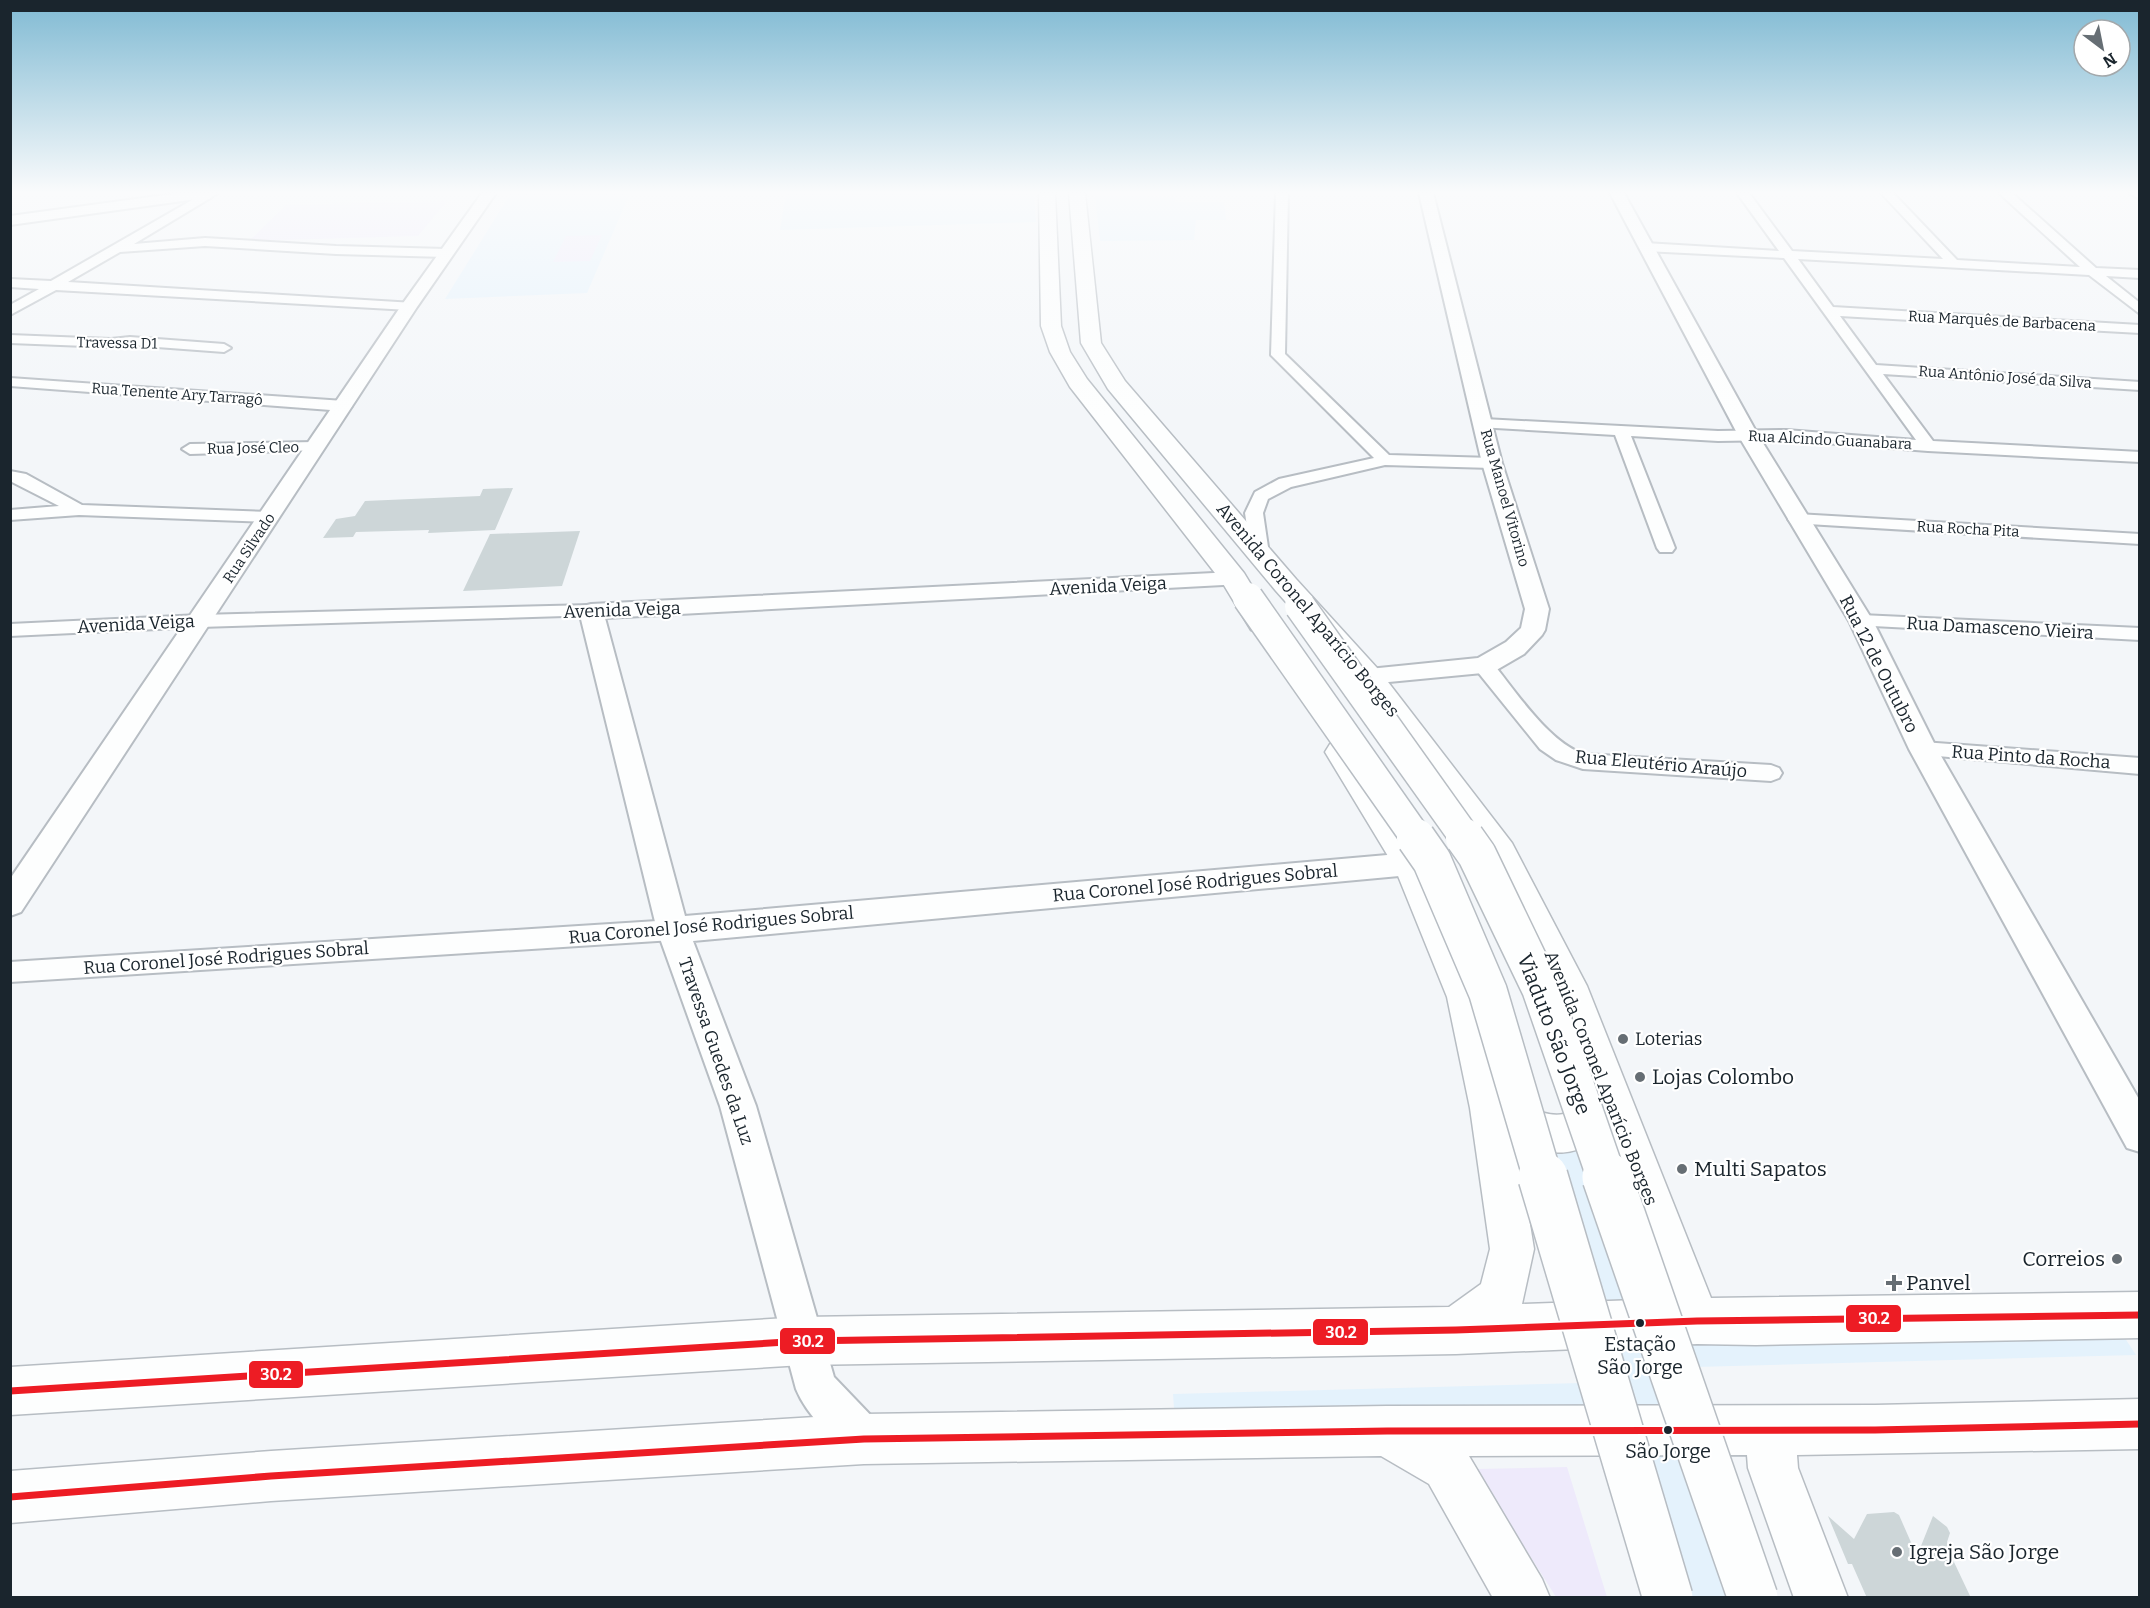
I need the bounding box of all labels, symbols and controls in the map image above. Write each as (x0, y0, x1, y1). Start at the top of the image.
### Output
north arrow (2072, 18, 2132, 78)
text: N (2099, 49, 2120, 72)
street label: Rua Marquês de Barbacena (1908, 307, 2096, 335)
street label: Travessa D1 (77, 333, 157, 353)
street label: Rua Antônio José da Silva (1918, 362, 2092, 392)
street label: Rua Tenente Ary Tarragô (91, 379, 263, 409)
street label: Rua Manoel Vitorino (1477, 427, 1533, 569)
street label: Rua Alcindo Guanabara (1748, 427, 1912, 453)
street label: Rua José Cleo (207, 438, 299, 458)
street label: Avenida Coronel Aparício Borges (1212, 498, 1404, 722)
street label: Rua Silvado (219, 510, 279, 586)
street label: Rua Rocha Pita (1916, 517, 2020, 541)
street label: Avenida Veiga (1049, 572, 1167, 600)
street label: Rua 12 de Outubro (1835, 592, 1923, 736)
street label: Avenida Veiga (563, 597, 681, 623)
street label: Avenida Veiga (77, 610, 195, 638)
street label: Rua Damasceno Vieira (1906, 612, 2094, 644)
street label: Rua Pinto da Rocha (1951, 740, 2111, 774)
street label: Rua Eleutério Araújo (1574, 746, 1748, 782)
street label: Rua Coronel José Rodrigues Sobral (1051, 860, 1339, 906)
street label: Rua Coronel José Rodrigues Sobral (567, 902, 855, 948)
street label: Rua Coronel José Rodrigues Sobral (82, 937, 370, 979)
street label: Avenida Coronel Aparício Borges (1540, 947, 1662, 1209)
street label: Viaduto São Jorge (1511, 950, 1597, 1118)
street label: Travessa Guedes da Luz (674, 955, 758, 1147)
place label: Loterias (1635, 1028, 1702, 1050)
marker: Loterias (1616, 1032, 1630, 1046)
place label: Lojas Colombo (1652, 1064, 1794, 1090)
marker: Lojas Colombo (1633, 1070, 1647, 1084)
place label: Multi Sapatos (1694, 1156, 1827, 1182)
marker: Multi Sapatos (1675, 1162, 1689, 1176)
place label: Correios (2022, 1246, 2105, 1272)
marker: Correios (2110, 1252, 2124, 1266)
place label: Panvel (1906, 1270, 1970, 1296)
marker: Panvel (1887, 1276, 1901, 1290)
line badge: 30.2 (1845, 1304, 1902, 1333)
text: 30.2 (1858, 1309, 1890, 1328)
marker: Estação São Jorge (1634, 1317, 1646, 1329)
line badge: 30.2 (1312, 1318, 1369, 1346)
text: 30.2 (1325, 1323, 1357, 1342)
line badge: 30.2 (779, 1327, 836, 1355)
text: 30.2 (792, 1332, 824, 1351)
place label: Estação São Jorge (1597, 1332, 1683, 1379)
line badge: 30.2 (248, 1360, 304, 1389)
text: 30.2 (260, 1365, 292, 1384)
marker: São Jorge (1662, 1424, 1674, 1436)
place label: São Jorge (1625, 1439, 1711, 1463)
place label: Igreja São Jorge (1909, 1539, 2059, 1565)
marker: Igreja São Jorge (1890, 1545, 1904, 1559)

